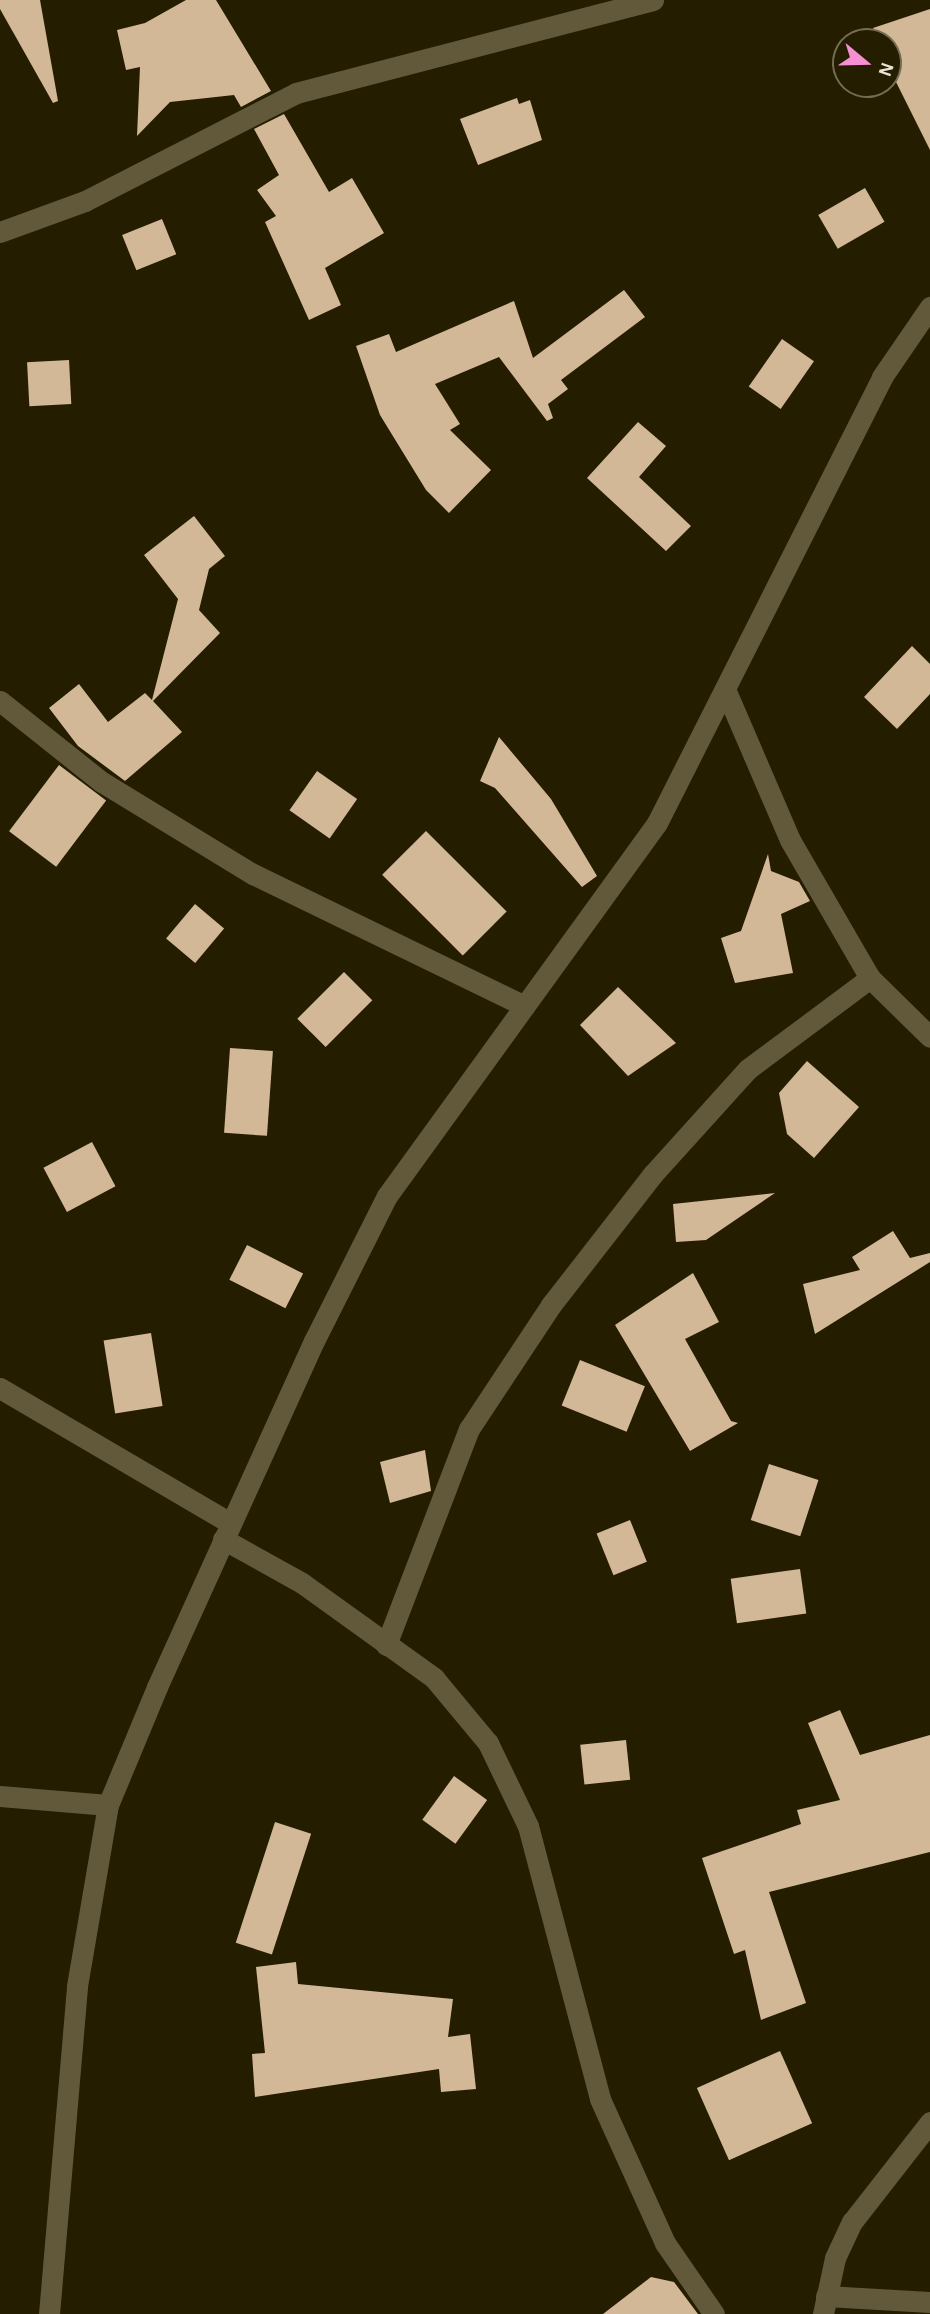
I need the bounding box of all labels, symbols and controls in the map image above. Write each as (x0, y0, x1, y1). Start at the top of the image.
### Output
north arrow (832, 28, 902, 98)
text: N (874, 60, 897, 79)

